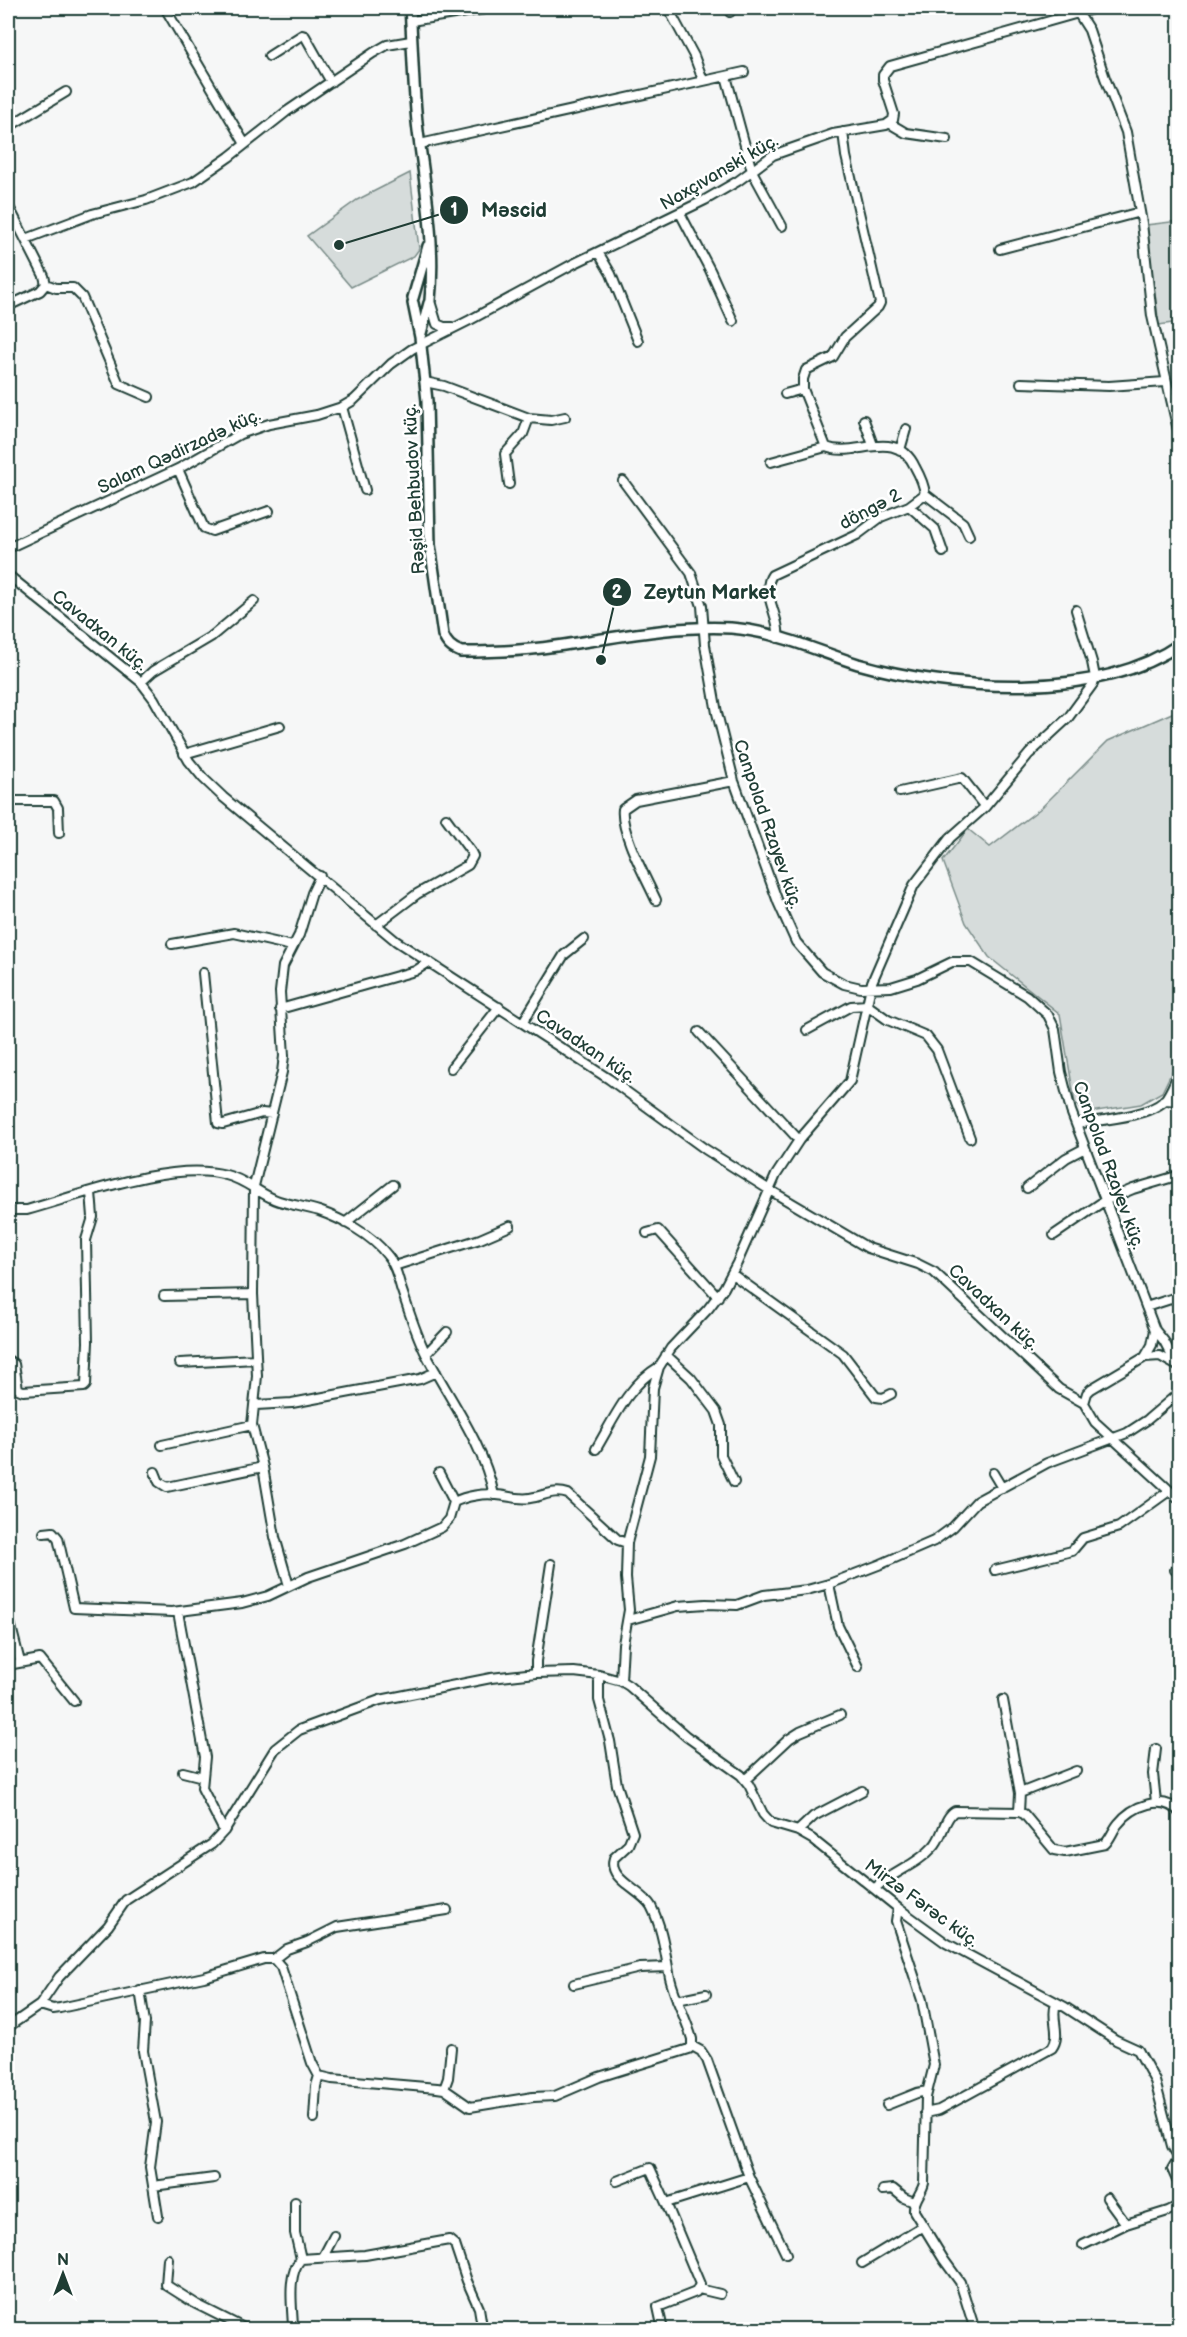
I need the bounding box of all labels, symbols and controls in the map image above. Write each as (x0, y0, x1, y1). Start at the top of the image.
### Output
street label: Naxçıvanski küç. (656, 130, 782, 215)
callout: Məscid (439, 191, 560, 229)
text: Məscid (481, 199, 547, 223)
text: 1 (450, 200, 458, 221)
street label: Rəşid Behbudov küç. (400, 403, 429, 575)
street label: Salam Qədirzadə küç. (94, 404, 264, 498)
street label: döngə 2 (836, 484, 905, 534)
callout: Zeytun Market (602, 573, 788, 611)
text: Zeytun Market (644, 581, 777, 605)
text: 2 (612, 582, 623, 603)
street label: Cavadxan küç. (48, 585, 152, 675)
street label: Canpolad Rzayev küç. (729, 737, 806, 911)
street label: Cavadxan küç. (531, 1005, 640, 1088)
street label: Canpolad Rzayev küç. (1068, 1078, 1149, 1252)
street label: Cavadxan küç. (944, 1260, 1044, 1355)
street label: Mirzə Fərəc küç. (861, 1855, 983, 1952)
north arrow (33, 2244, 93, 2304)
text: N (57, 2251, 69, 2270)

